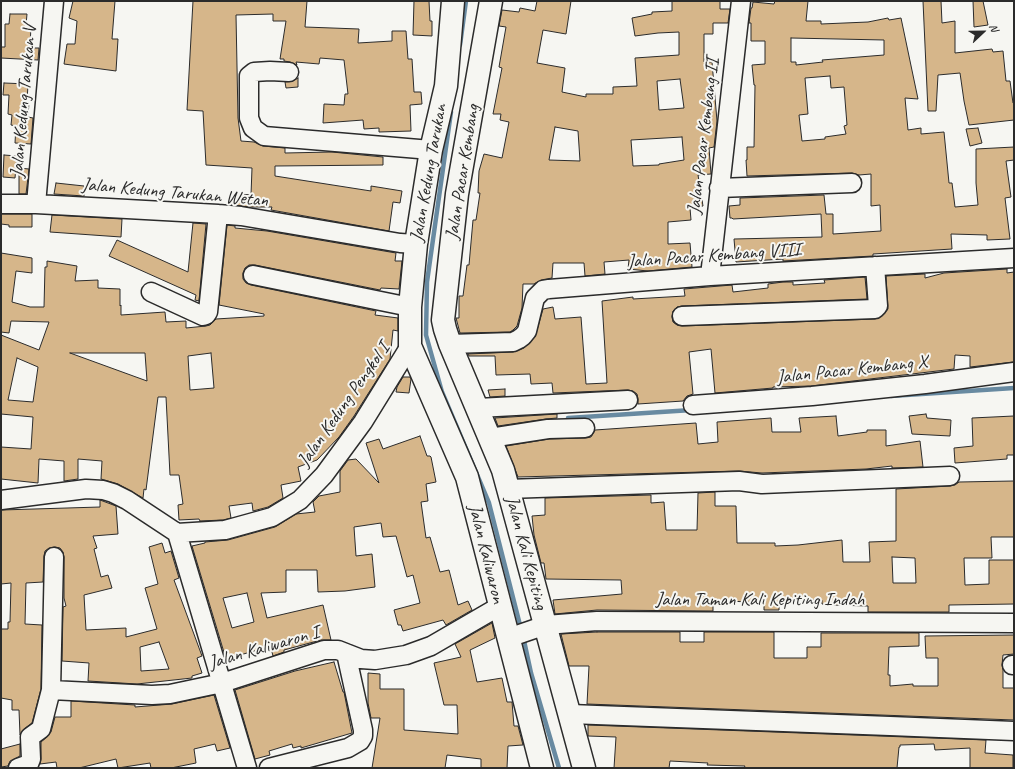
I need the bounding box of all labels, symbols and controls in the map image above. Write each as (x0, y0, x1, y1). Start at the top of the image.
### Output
north arrow (963, 12, 1003, 52)
text: N (986, 22, 1002, 33)
street label: Jalan Kedung Tarukan V (6, 24, 42, 178)
street label: Jalan Pacar Kembang II (683, 57, 725, 215)
street label: Jalan Kedung Tarukan (406, 102, 452, 244)
street label: Jalan Pacar Kembang (441, 103, 485, 241)
street label: Jalan Kedung Tarukan Wetan (81, 174, 269, 212)
street label: Jalan Pacar Kembang VIII (626, 239, 802, 273)
street label: Jalan Kedung Pengkol I (293, 339, 395, 471)
street label: Jalan Pacar Kembang X (776, 351, 928, 389)
street label: Jalan Kali Kepiting (500, 494, 552, 612)
street label: Jalan Kaliwaron (463, 502, 509, 606)
street label: Jalan Taman Kali Kepiting Indah (656, 589, 864, 611)
street label: Jalan Kaliwaron I (206, 621, 322, 675)

